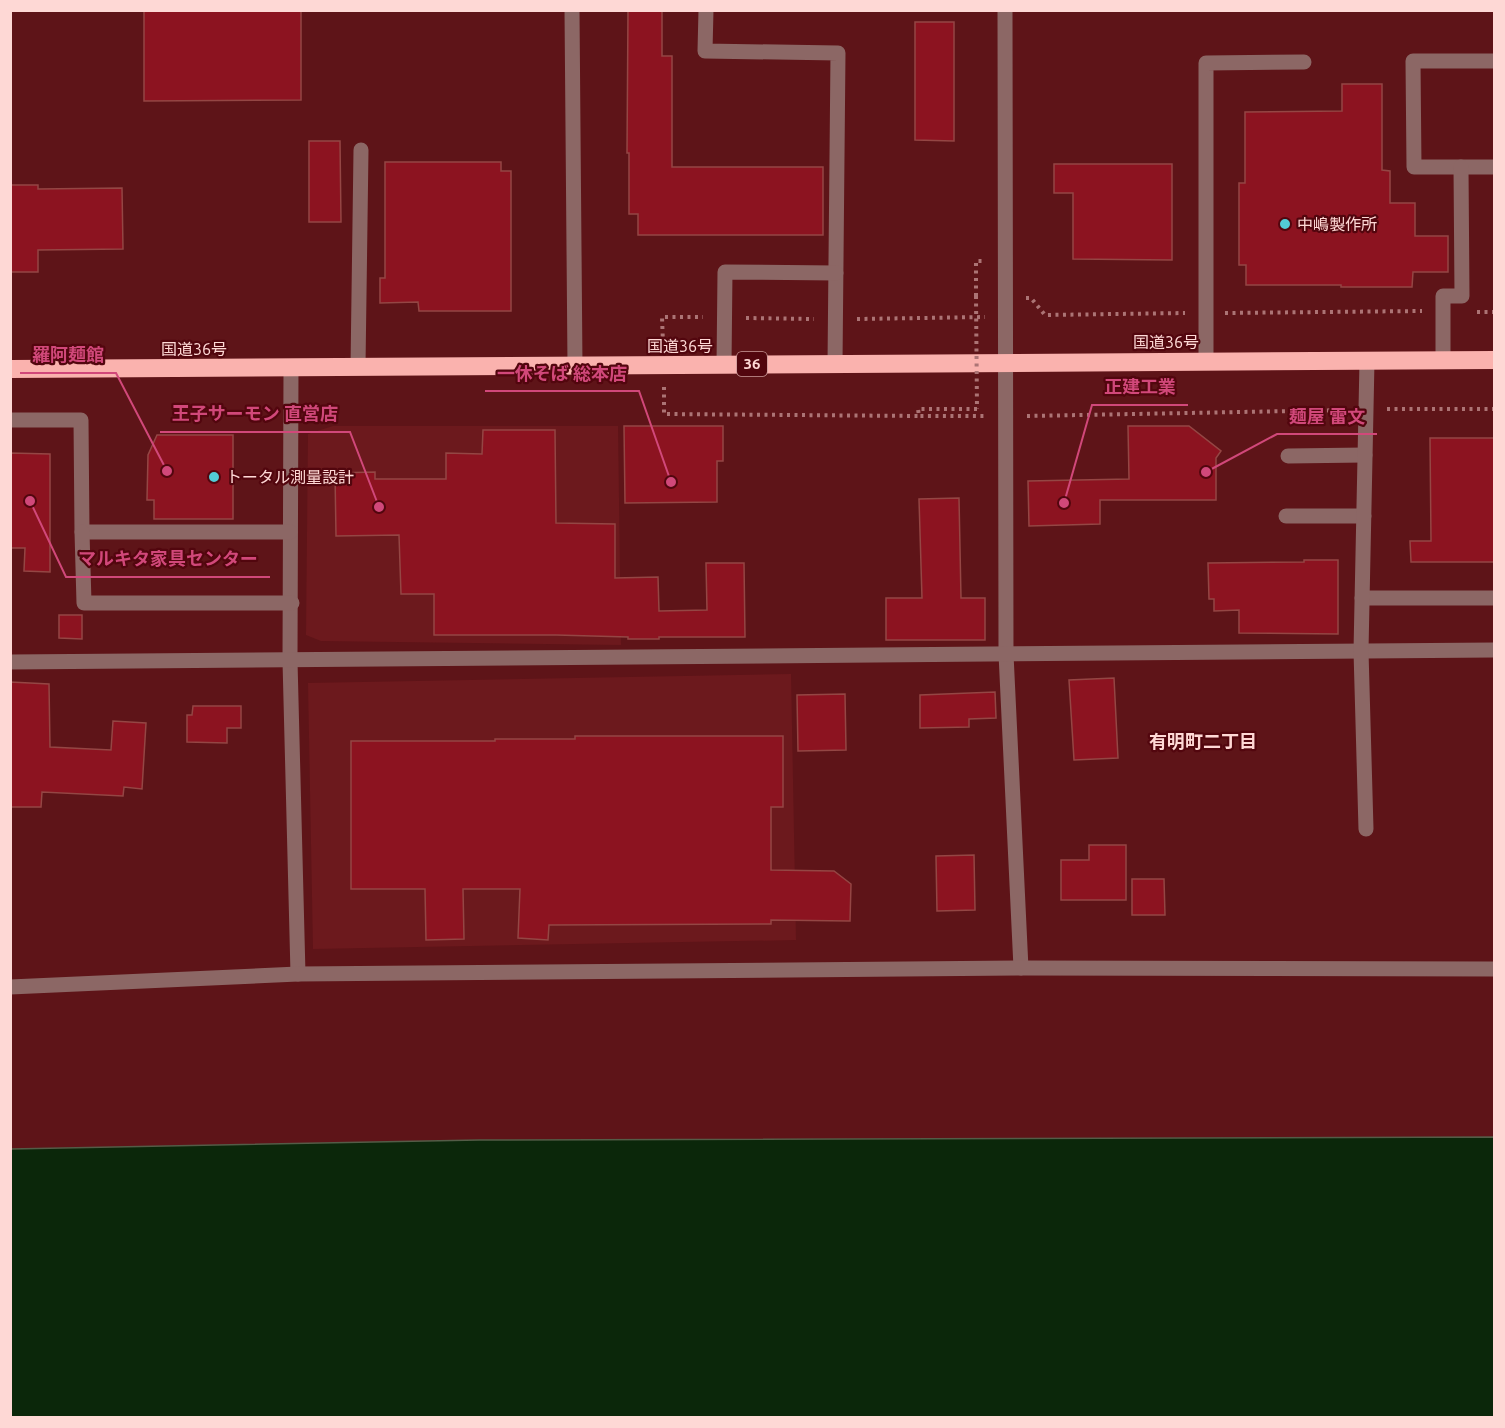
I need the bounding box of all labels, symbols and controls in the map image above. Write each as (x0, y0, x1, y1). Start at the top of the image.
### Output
place label: 中嶋製作所 (1297, 215, 1377, 233)
marker: 中嶋製作所 (1278, 217, 1292, 231)
street label: 国道36号 (1133, 333, 1199, 351)
callout: 羅阿麺館 (20, 337, 116, 373)
street label: 国道36号 (647, 337, 713, 355)
street label: 国道36号 (161, 340, 227, 358)
text: 羅阿麺館 (32, 344, 104, 364)
road number: 36 (737, 352, 767, 376)
callout: 一休そば 総本店 (485, 355, 639, 391)
text: 一休そば 総本店 (497, 363, 627, 383)
callout: 正建工業 (1092, 369, 1188, 405)
text: 正建工業 (1104, 376, 1176, 396)
callout: 王子サーモン 直営店 (160, 396, 350, 432)
callout: 麺屋 雷文 (1277, 398, 1377, 434)
text: 王子サーモン 直営店 (172, 403, 338, 423)
text: 麺屋 雷文 (1289, 406, 1365, 426)
place label: トータル測量設計 (226, 468, 354, 486)
marker: トータル測量設計 (207, 470, 221, 484)
callout: マルキタ家具センター (66, 541, 270, 577)
text: マルキタ家具センター (78, 548, 258, 568)
district label: 有明町二丁目 (1149, 731, 1257, 751)

